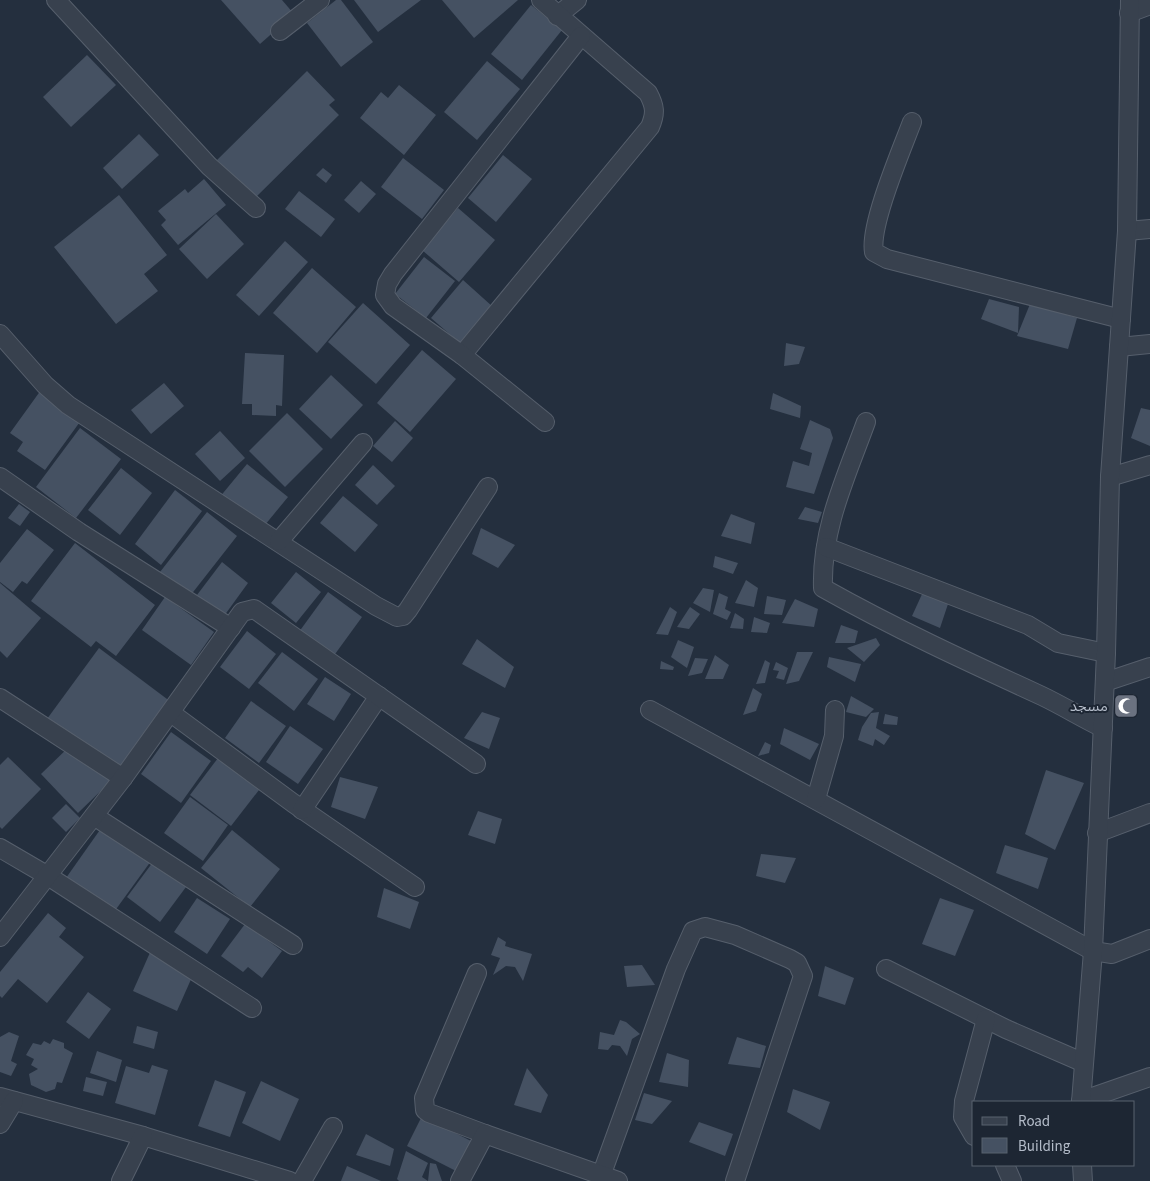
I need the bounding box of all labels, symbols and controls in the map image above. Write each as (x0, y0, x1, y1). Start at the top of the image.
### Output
mosque icon: مسجد (1113, 693, 1139, 719)
place label: مسجد (1070, 696, 1108, 717)
legend (972, 1101, 1135, 1166)
text: Road (1018, 1111, 1050, 1132)
text: Building (1018, 1136, 1071, 1157)

